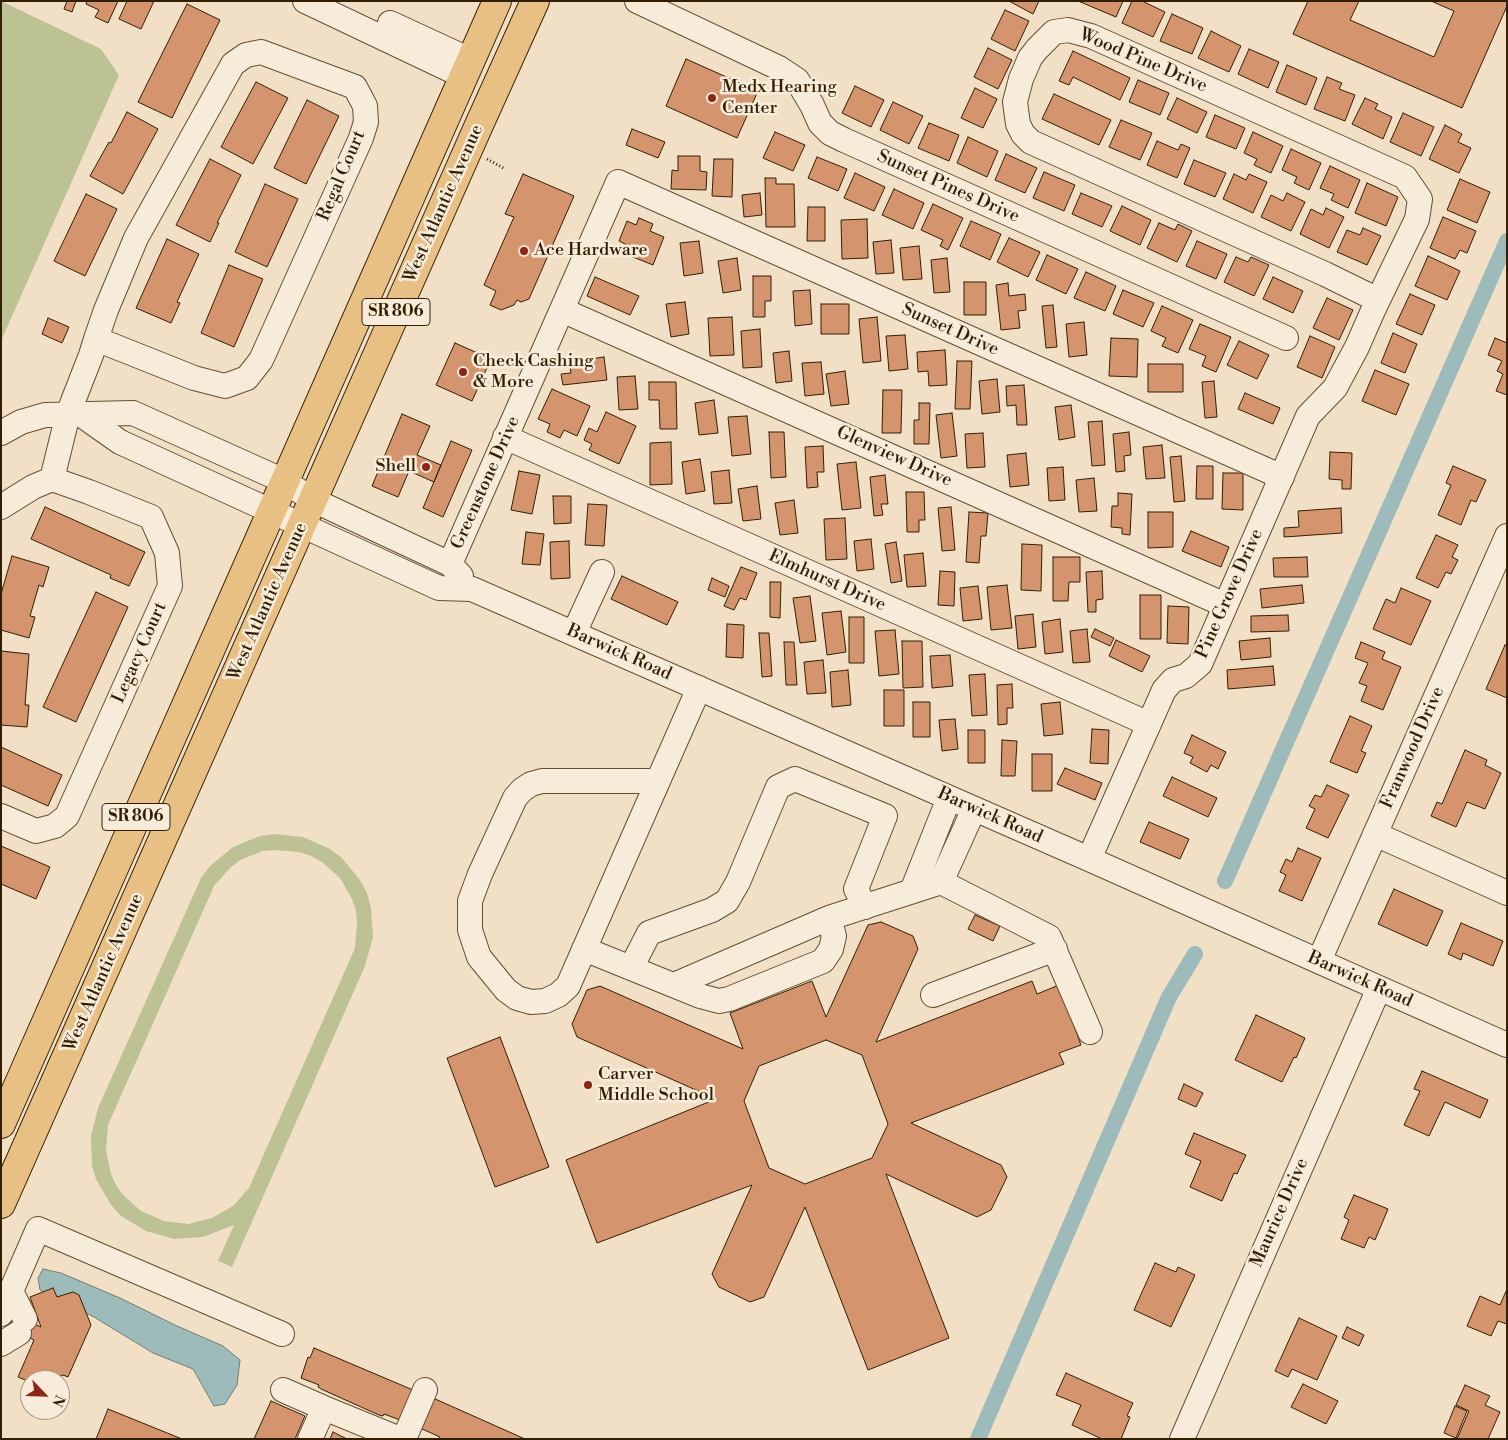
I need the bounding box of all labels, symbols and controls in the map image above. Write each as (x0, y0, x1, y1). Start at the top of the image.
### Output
street label: Wood Pine Drive (1076, 24, 1210, 98)
place label: Medx Hearing Center (722, 77, 837, 120)
marker: Medx Hearing Center (706, 92, 718, 104)
street label: West Atlantic Avenue (399, 122, 489, 286)
street label: Regal Court (313, 127, 371, 225)
street label: Sunset Pines Drive (873, 146, 1023, 228)
place label: Ace Hardware (534, 240, 648, 262)
marker: Ace Hardware (518, 245, 530, 257)
road number: SR 806 (362, 298, 430, 326)
street label: Sunset Drive (898, 299, 1002, 361)
place label: Check Cashing & More (473, 351, 593, 394)
marker: Check Cashing & More (457, 366, 469, 378)
street label: Greenstone Drive (447, 413, 525, 553)
street label: Glenview Drive (833, 422, 955, 492)
place label: Shell (375, 456, 416, 478)
marker: Shell (420, 461, 432, 473)
street label: West Atlantic Avenue (223, 520, 313, 684)
street label: Pine Grove Drive (1192, 526, 1268, 662)
street label: Elmhurst Drive (765, 545, 889, 617)
street label: Legacy Court (108, 599, 172, 707)
street label: Barwick Road (563, 620, 675, 686)
street label: Franwood Drive (1376, 684, 1450, 812)
street label: Barwick Road (934, 783, 1046, 849)
road number: SR 806 (102, 804, 170, 830)
street label: West Atlantic Avenue (59, 891, 149, 1055)
street label: Barwick Road (1304, 947, 1416, 1013)
place label: Carver Middle School (598, 1064, 714, 1106)
marker: Carver Middle School (582, 1079, 594, 1091)
street label: Maurice Drive (1246, 1155, 1314, 1271)
north arrow (20, 1370, 70, 1420)
text: N (47, 1392, 68, 1409)

